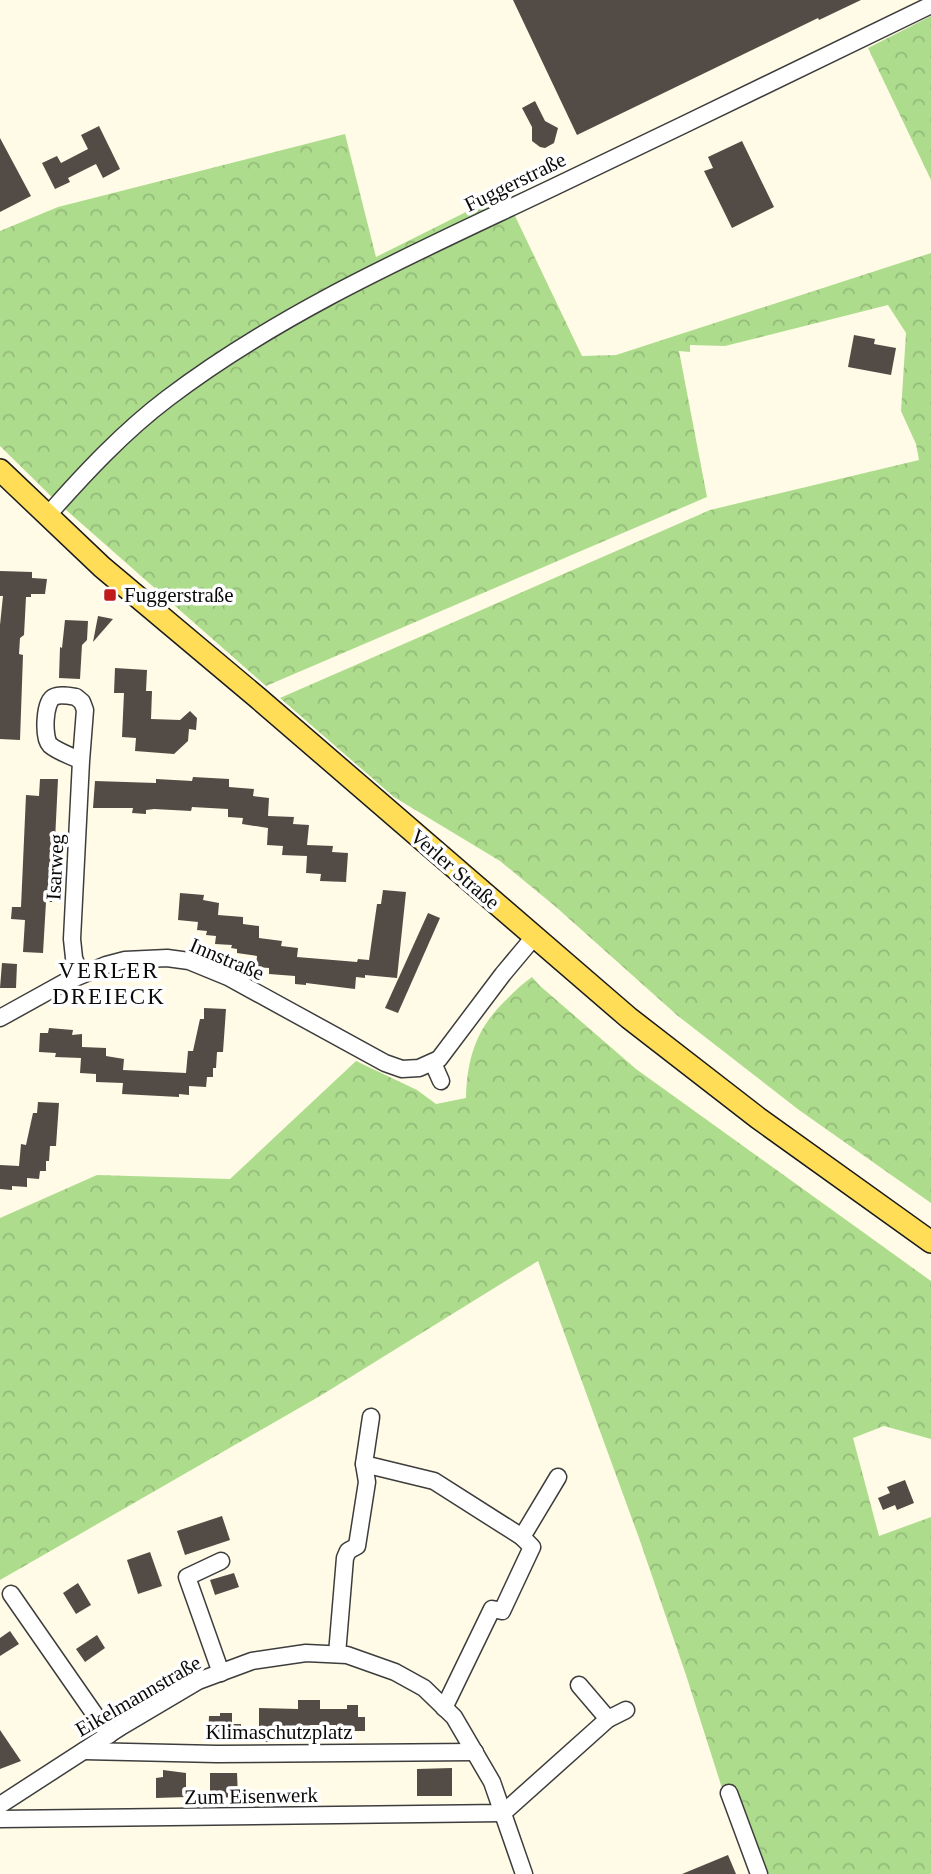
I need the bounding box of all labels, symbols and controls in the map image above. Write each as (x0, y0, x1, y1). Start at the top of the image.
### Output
street label: Fuggerstraße (460, 147, 570, 217)
place label: Fuggerstraße (124, 583, 234, 607)
marker: Fuggerstraße (102, 587, 118, 603)
street label: Verler Straße (406, 824, 504, 914)
street label: Isarweg (41, 833, 69, 901)
street label: Innstraße (186, 933, 268, 985)
district label: VERLER DREIECK (52, 958, 166, 1009)
street label: Eikelmannstraße (71, 1650, 205, 1742)
street label: Klimaschutzplatz (206, 1720, 352, 1744)
street label: Zum Eisenwerk (184, 1783, 318, 1809)

